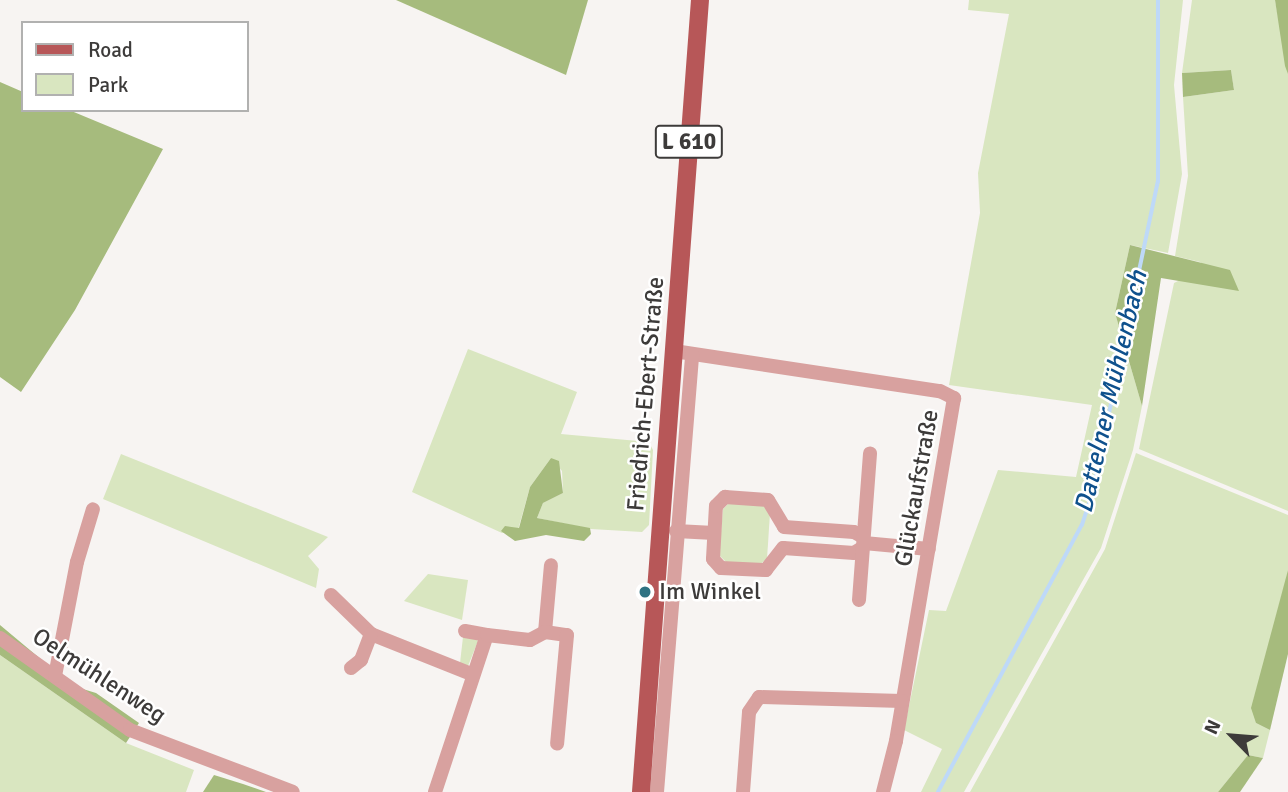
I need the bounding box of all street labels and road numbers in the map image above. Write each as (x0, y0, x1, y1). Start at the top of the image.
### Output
road number: L 610 (654, 122, 724, 162)
street label: Friedrich-Ebert-Straße (621, 276, 671, 512)
street label: Glückaufstraße (889, 407, 945, 569)
street label: Oelmühlenweg (27, 622, 171, 730)

